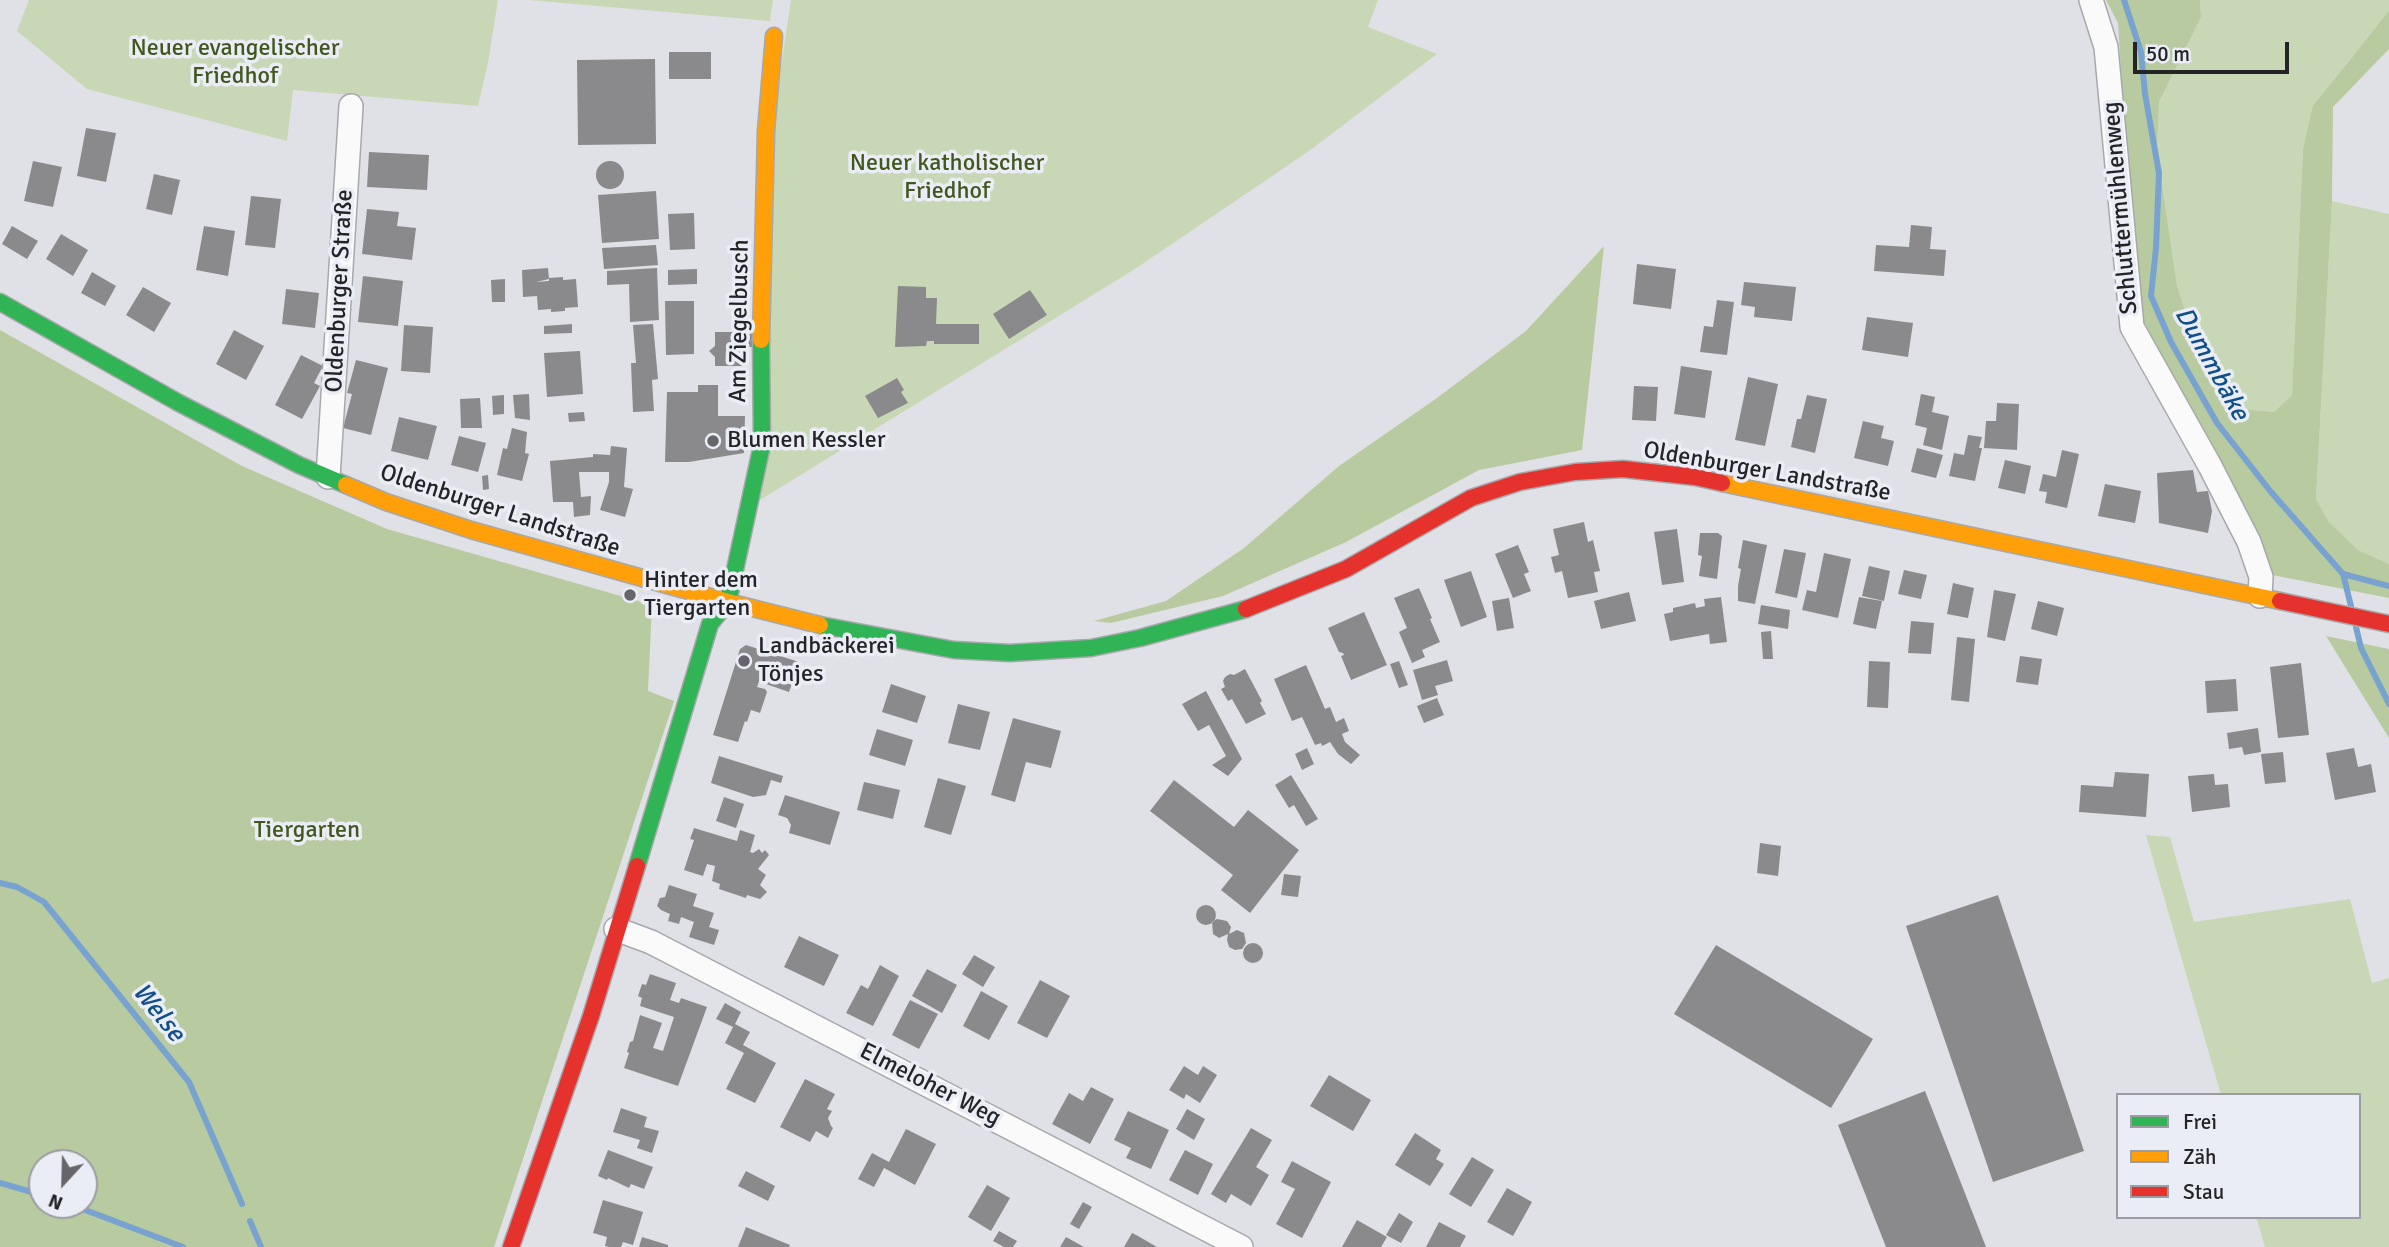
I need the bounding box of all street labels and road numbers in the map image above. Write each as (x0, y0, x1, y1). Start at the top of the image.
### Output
street label: Schluttermühlenweg (2097, 100, 2145, 316)
street label: Oldenburger Straße (320, 189, 360, 393)
street label: Am Ziegelbusch (724, 239, 756, 403)
street label: Oldenburger Landstraße (1641, 436, 1893, 508)
street label: Oldenburger Landstraße (376, 459, 624, 563)
street label: Elmeloher Weg (855, 1037, 1005, 1133)

